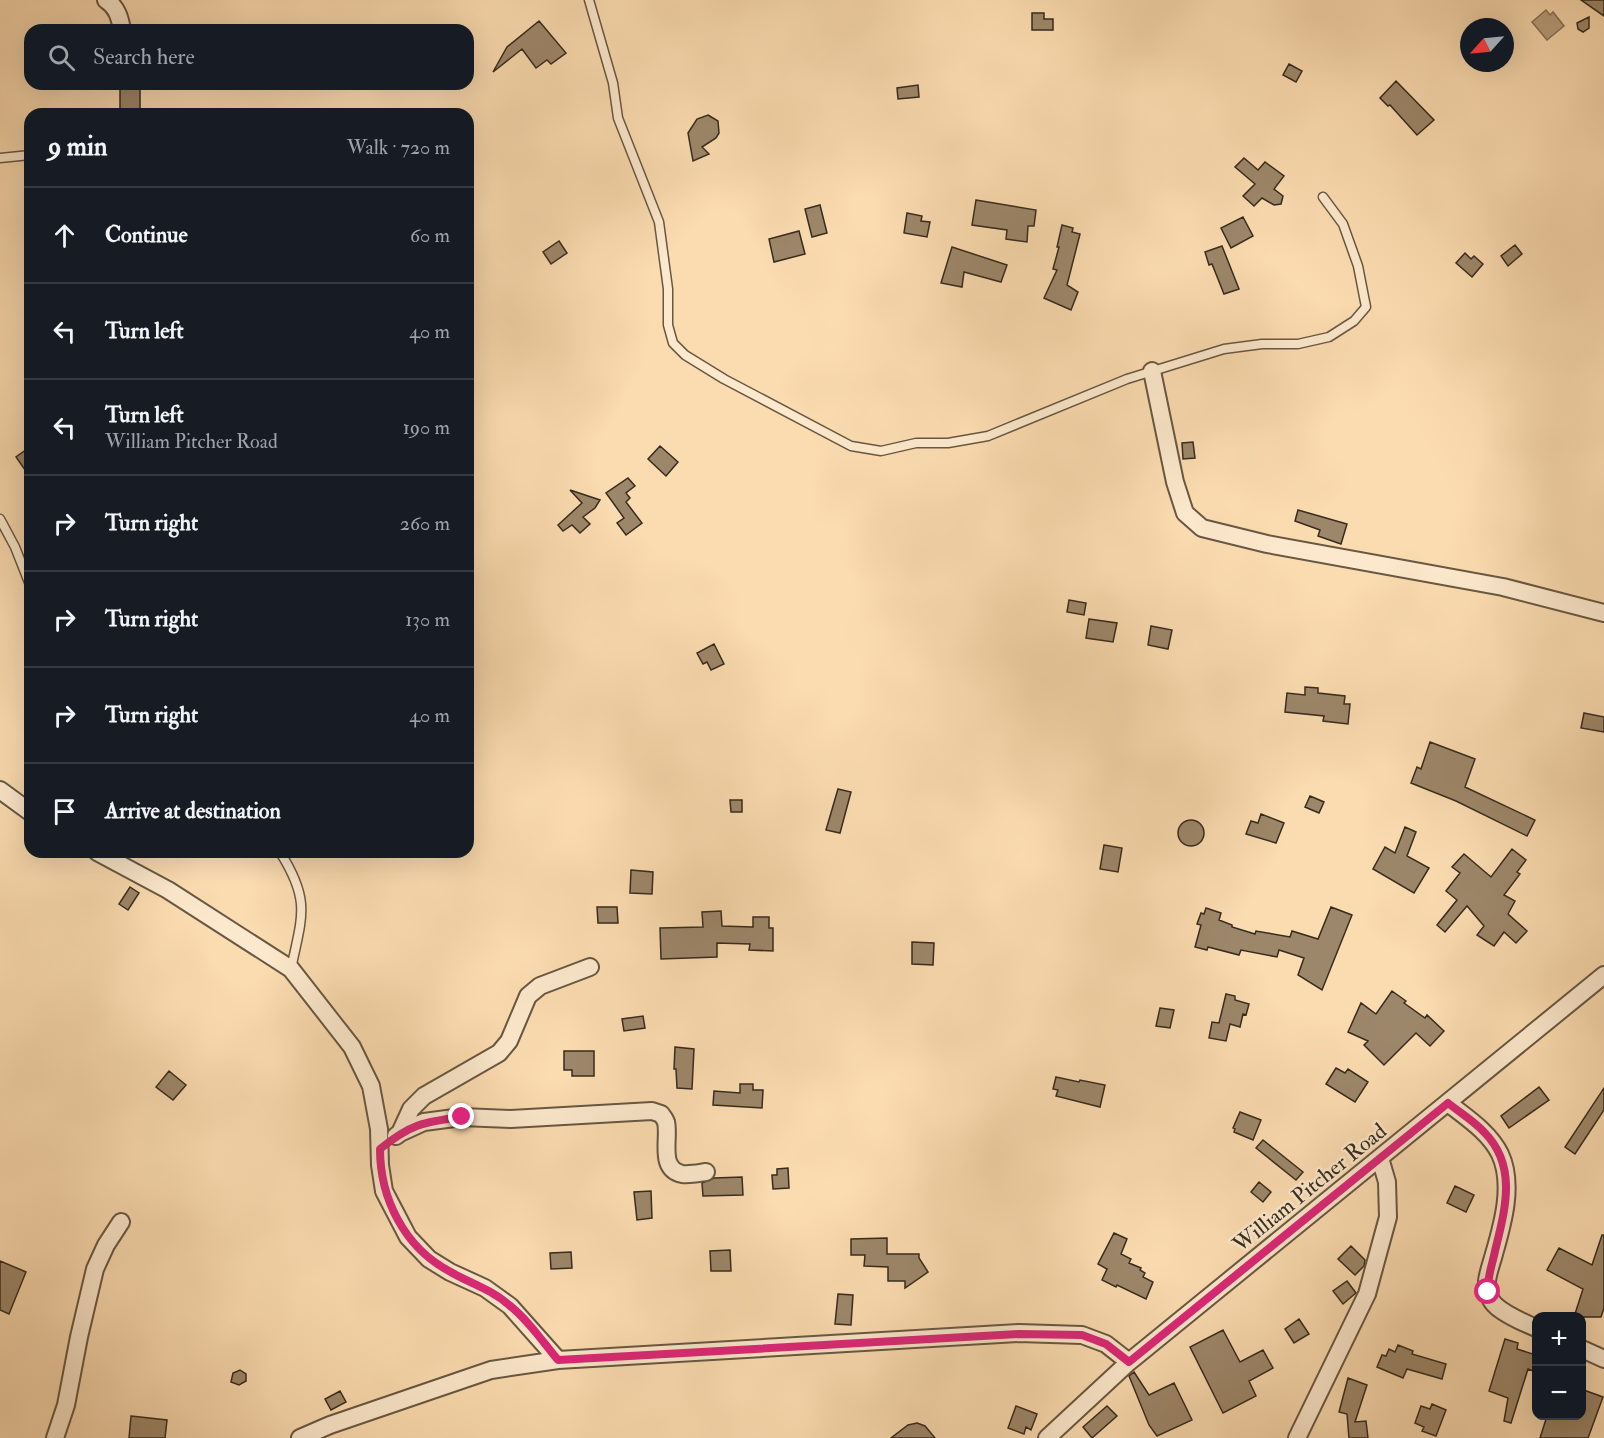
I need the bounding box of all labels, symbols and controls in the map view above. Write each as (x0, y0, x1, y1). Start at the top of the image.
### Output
north arrow (1460, 18, 1514, 72)
search box (24, 24, 474, 90)
icon: search (45, 41, 78, 74)
text: Search here (93, 43, 195, 71)
text: 9 min (48, 131, 107, 163)
text: Walk · 720 m (347, 135, 450, 160)
icon: ahead (48, 219, 81, 252)
text: Continue (105, 221, 188, 249)
text: 60 m (410, 223, 450, 248)
icon: left (48, 315, 81, 348)
text: Turn left (105, 317, 184, 345)
text: 40 m (409, 319, 450, 344)
text: Turn left (105, 401, 184, 429)
icon: left (48, 411, 81, 444)
text: 190 m (403, 415, 450, 440)
text: William Pitcher Road (105, 429, 278, 454)
icon: right (48, 507, 81, 540)
text: Turn right (105, 509, 198, 537)
text: 260 m (400, 511, 450, 536)
icon: right (48, 603, 81, 636)
text: Turn right (105, 605, 198, 633)
text: 130 m (405, 607, 450, 632)
icon: right (48, 699, 81, 732)
text: Turn right (105, 701, 198, 729)
text: 40 m (409, 703, 450, 728)
icon: arrive (48, 795, 81, 828)
text: Arrive at destination (105, 797, 281, 825)
route end (448, 1103, 474, 1129)
street label: William Pitcher Road (1226, 1117, 1392, 1259)
route start (1474, 1278, 1500, 1304)
map controls (1532, 1312, 1586, 1420)
button: + (1532, 1312, 1586, 1366)
button: − (1532, 1366, 1586, 1420)

